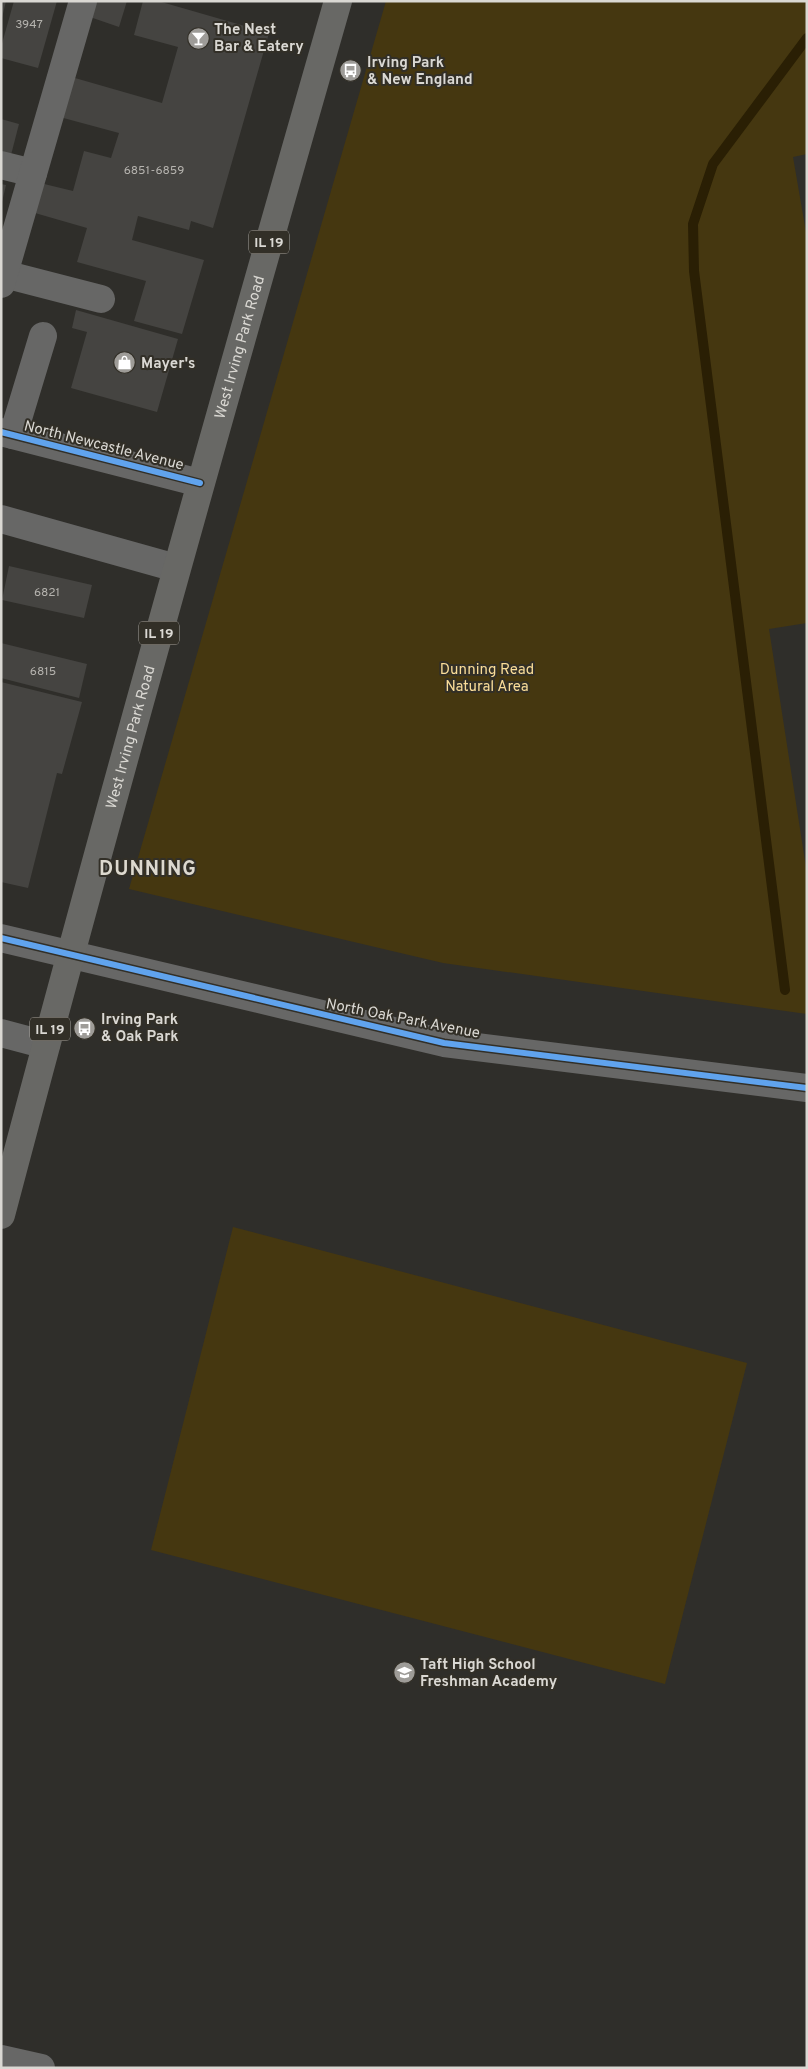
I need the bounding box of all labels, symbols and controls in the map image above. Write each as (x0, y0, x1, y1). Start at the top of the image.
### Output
house number: 3947 (15, 17, 43, 33)
place label: The Nest Bar & Eatery (214, 21, 304, 57)
bar icon: The Nest Bar & Eatery (186, 26, 210, 50)
place label: Irving Park & New England (367, 54, 473, 90)
bus stop icon: Irving Park & New England (339, 59, 363, 83)
house number: 6851-6859 (124, 163, 184, 179)
road number: IL 19 (249, 230, 289, 253)
street label: West Irving Park Road (211, 274, 270, 421)
shop icon: Mayer's (113, 351, 137, 375)
place label: Mayer's (141, 355, 195, 374)
street label: North Newcastle Avenue (22, 417, 186, 476)
house number: 6821 (34, 585, 60, 601)
road number: IL 19 (139, 622, 179, 644)
park label: Dunning Read Natural Area (440, 661, 534, 697)
house number: 6815 (30, 664, 56, 680)
street label: West Irving Park Road (103, 664, 160, 811)
district label: DUNNING (99, 857, 197, 883)
street label: North Oak Park Avenue (324, 995, 481, 1044)
place label: Irving Park & Oak Park (101, 1011, 179, 1047)
bus stop icon: Irving Park & Oak Park (73, 1016, 97, 1040)
road number: IL 19 (30, 1018, 70, 1040)
place label: Taft High School Freshman Academy (420, 1656, 558, 1692)
school or university icon: Taft High School Freshman Academy (392, 1661, 416, 1685)

